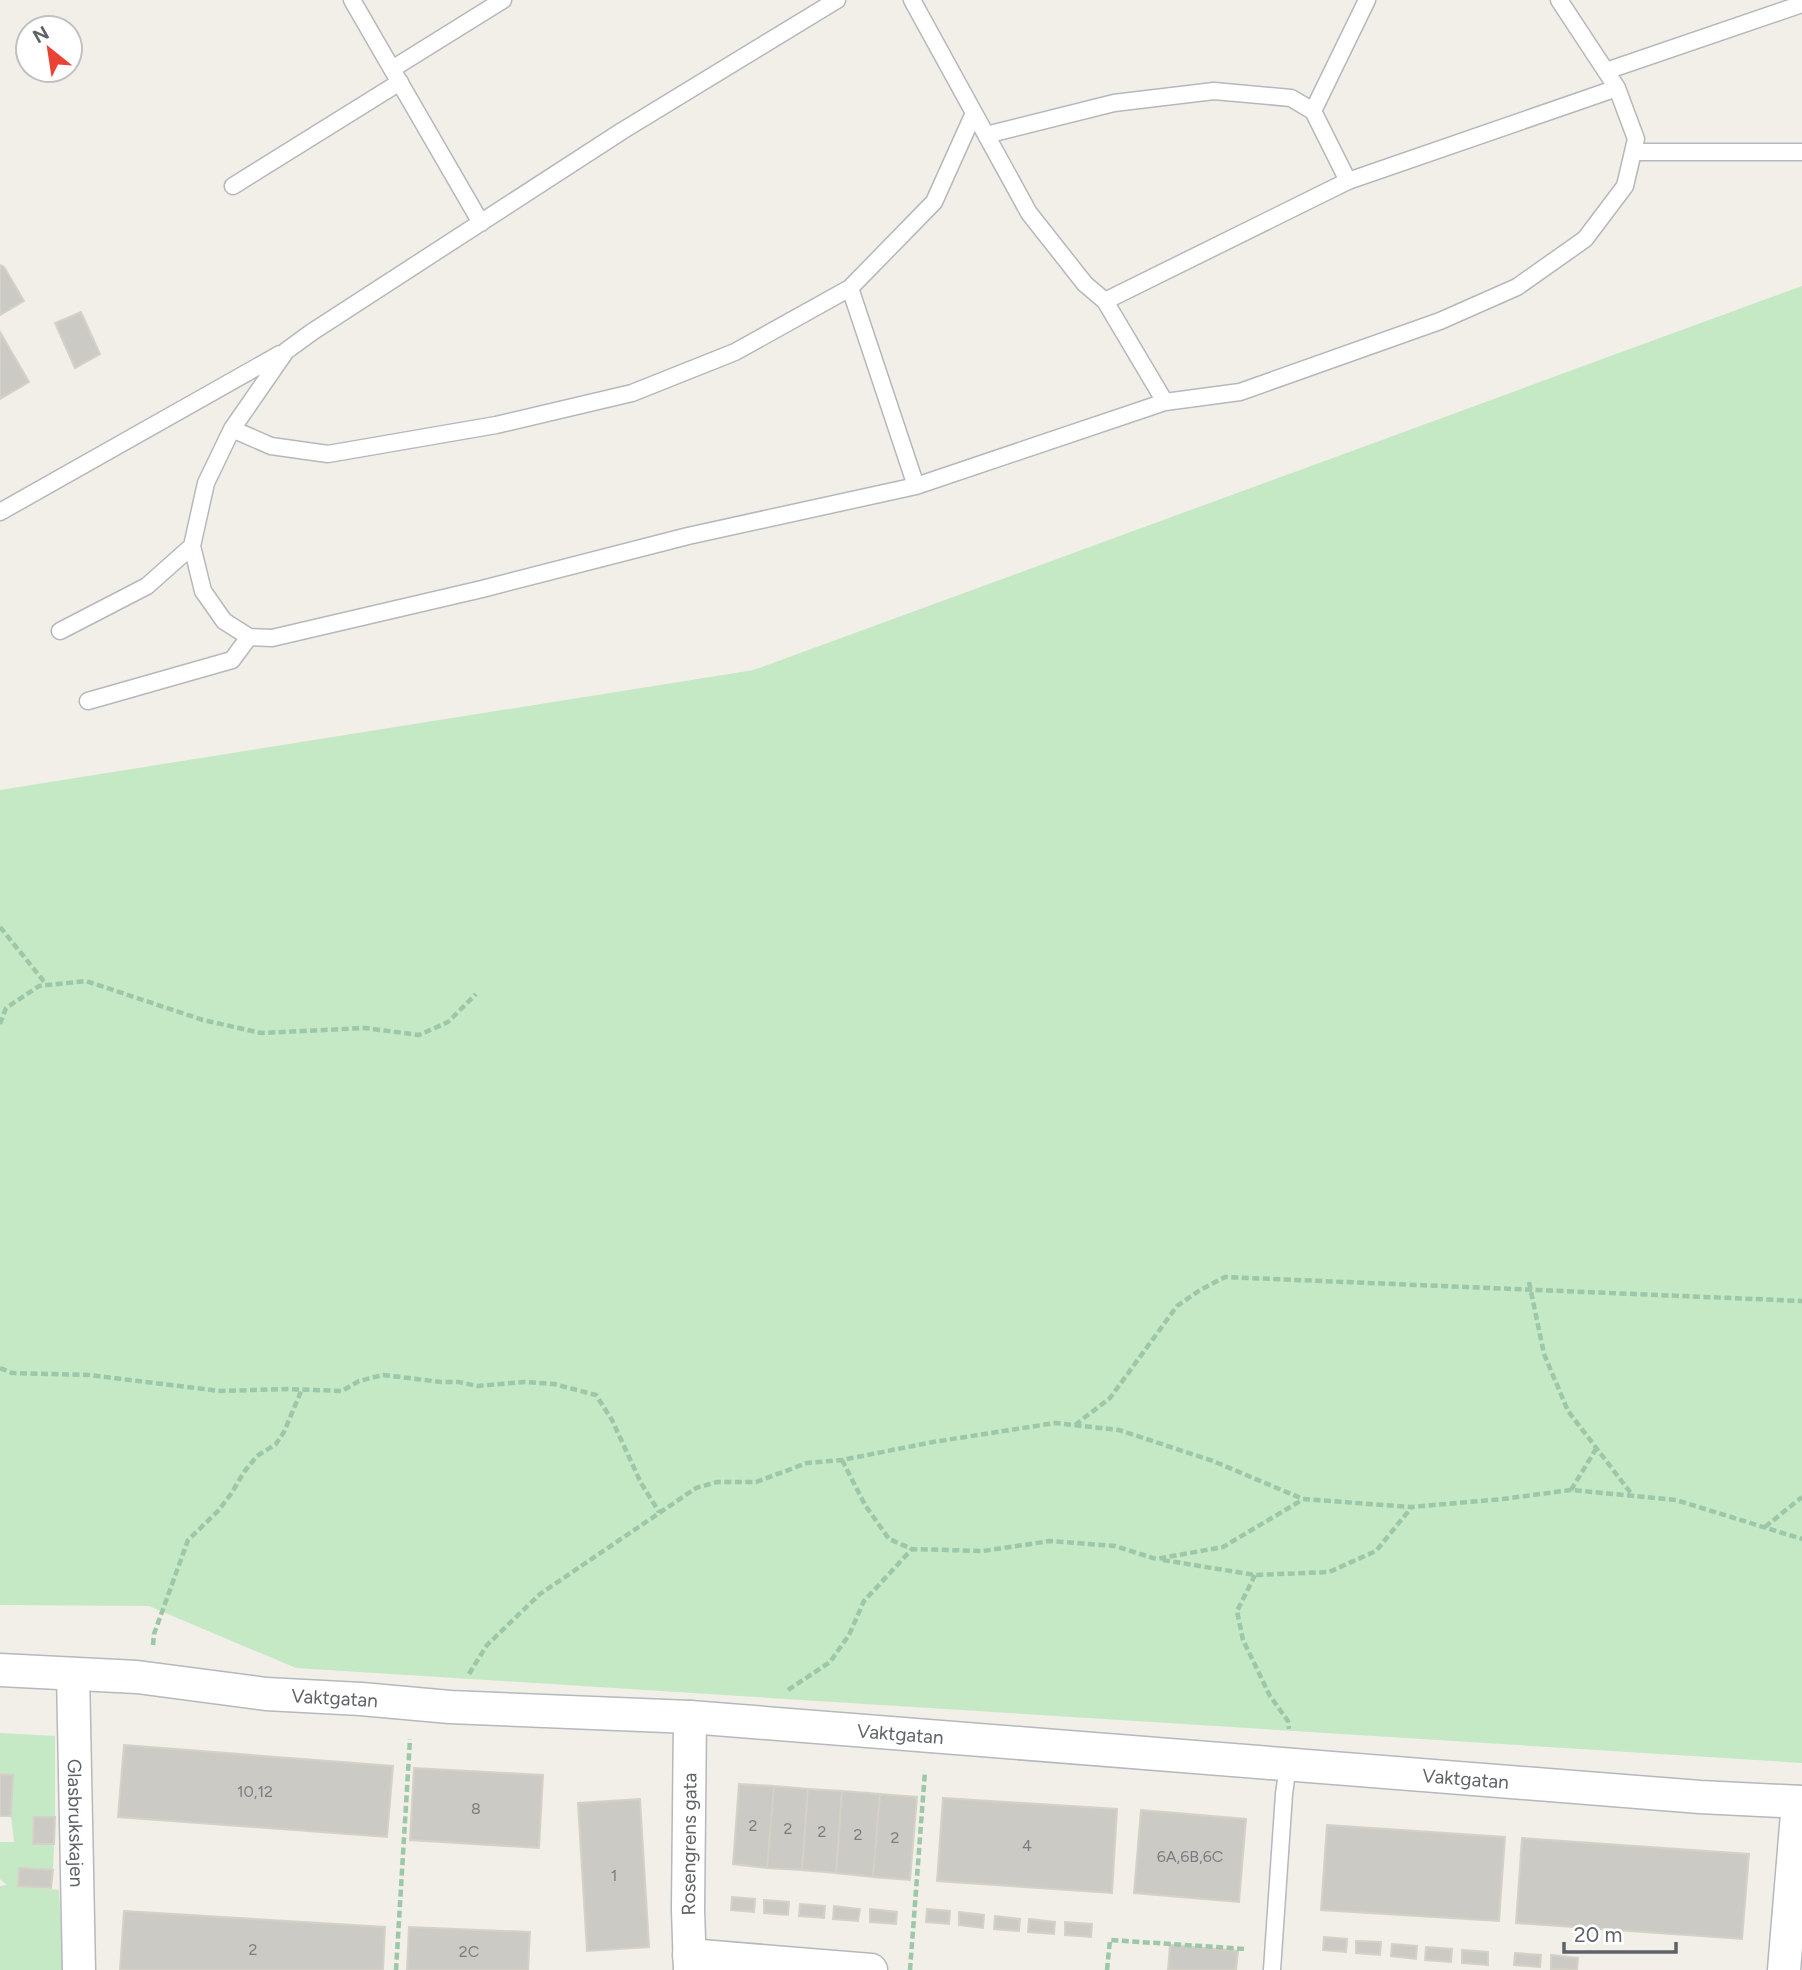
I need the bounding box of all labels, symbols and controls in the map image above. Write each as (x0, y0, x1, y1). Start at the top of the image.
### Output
north arrow (14, 14, 84, 84)
text: N (29, 21, 53, 48)
street label: Vaktgatan (291, 1684, 379, 1712)
street label: Vaktgatan (856, 1719, 945, 1749)
street label: Glasbrukskajen (63, 1759, 89, 1887)
street label: Vaktgatan (1421, 1764, 1510, 1793)
street label: Rosengrens gata (676, 1773, 701, 1916)
house number: 10,12 (237, 1782, 273, 1801)
house number: 8 (471, 1799, 481, 1818)
house number: 2 (749, 1816, 757, 1835)
house number: 2 (784, 1819, 792, 1838)
house number: 2 (818, 1822, 826, 1841)
house number: 2 (854, 1825, 862, 1844)
house number: 2 (891, 1828, 899, 1847)
house number: 4 (1022, 1836, 1032, 1855)
house number: 6A,6B,6C (1157, 1847, 1223, 1866)
house number: 1 (611, 1866, 617, 1885)
scale bar (1564, 1910, 1676, 1954)
text: 20 m (1574, 1922, 1622, 1947)
house number: 2 (249, 1940, 257, 1959)
house number: 2C (459, 1942, 479, 1961)

